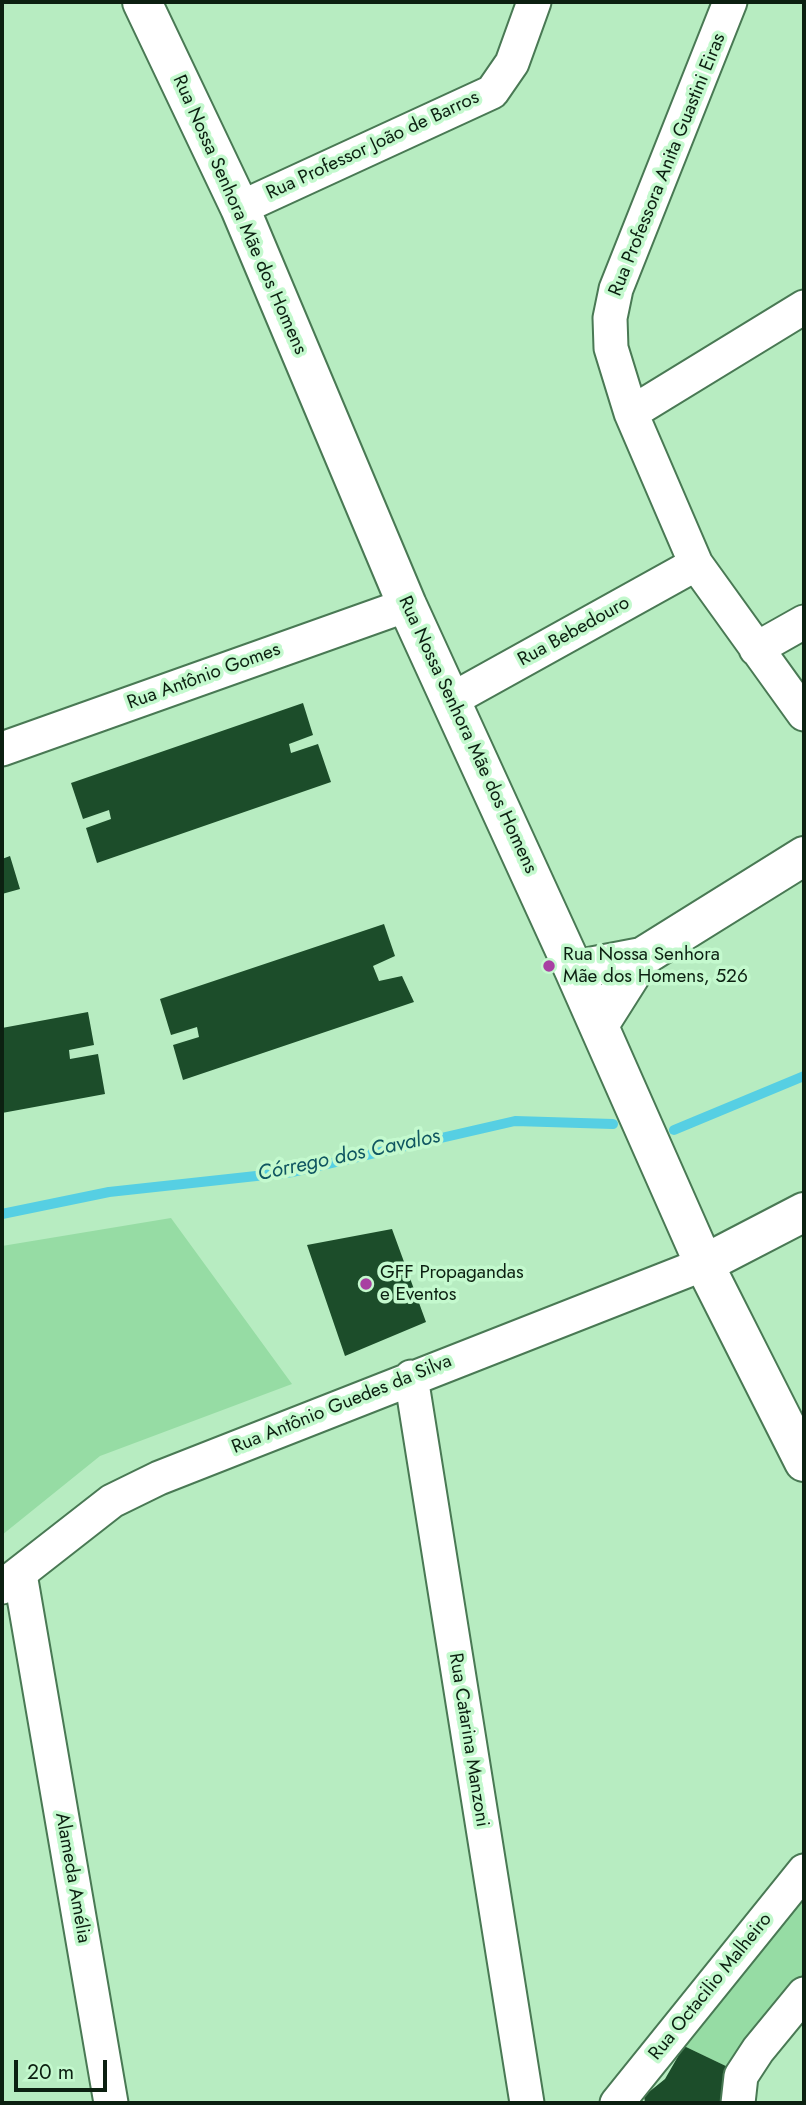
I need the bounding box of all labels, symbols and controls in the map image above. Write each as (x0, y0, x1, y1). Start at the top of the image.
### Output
street label: Rua Professora Anita Guastini Eiras (605, 30, 731, 300)
street label: Rua Nossa Senhora Mãe dos Homens (167, 72, 311, 358)
street label: Rua Professor João de Barros (263, 87, 483, 205)
street label: Rua Bebedouro (514, 592, 634, 672)
street label: Rua Nossa Senhora Mãe dos Homens (393, 593, 541, 877)
street label: Rua Antônio Gomes (124, 639, 284, 715)
place label: Rua Nossa Senhora Mãe dos Homens, 526 (563, 944, 748, 988)
marker: Rua Nossa Senhora Mãe dos Homens, 526 (541, 958, 557, 974)
water label: Córrego dos Cavalos (256, 1124, 442, 1188)
place label: GFF Propagandas e Eventos (380, 1262, 524, 1306)
marker: GFF Propagandas e Eventos (358, 1276, 374, 1292)
street label: Rua Antônio Guedes da Silva (229, 1350, 455, 1460)
street label: Rua Catarina Manzoni (443, 1651, 493, 1829)
street label: Alameda Amélia (49, 1811, 95, 1945)
street label: Rua Octacilio Malheiro (645, 1909, 777, 2065)
scale bar (18, 2046, 110, 2090)
text: 20 m (27, 2057, 74, 2087)

